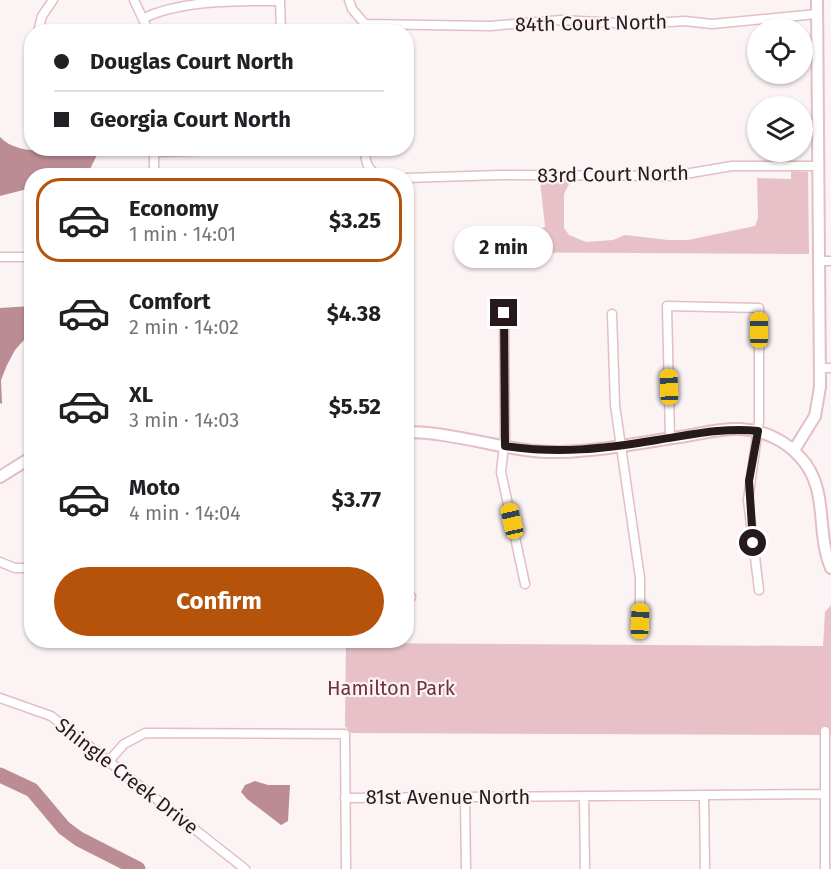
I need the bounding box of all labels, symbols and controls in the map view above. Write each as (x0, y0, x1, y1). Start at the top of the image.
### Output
street label: 84th Court North (515, 10, 667, 36)
map controls (747, 18, 813, 162)
button: locate (747, 18, 813, 84)
text: Douglas Court North (90, 48, 294, 75)
button: layers (747, 96, 813, 162)
text: Georgia Court North (90, 106, 291, 133)
street label: 83rd Court North (537, 161, 689, 187)
icon: car (57, 193, 111, 247)
text: Economy (129, 195, 218, 222)
text: $3.25 (329, 207, 381, 234)
text: 1 min · 14:01 (129, 222, 236, 246)
callout: 2 min (454, 226, 554, 268)
text: 2 min (479, 235, 528, 259)
icon: car (57, 286, 111, 340)
text: Comfort (129, 288, 210, 315)
route end (490, 299, 517, 326)
text: $4.38 (327, 300, 381, 327)
car (750, 312, 768, 348)
text: 2 min · 14:02 (129, 315, 239, 339)
car (659, 369, 679, 405)
icon: car (57, 379, 111, 433)
text: XL (129, 381, 153, 408)
text: $5.52 (329, 393, 381, 420)
text: 3 min · 14:03 (129, 408, 239, 432)
icon: car (57, 472, 111, 526)
text: Moto (129, 474, 180, 501)
text: $3.77 (332, 486, 381, 513)
text: 4 min · 14:04 (129, 501, 241, 525)
car (499, 501, 525, 541)
route start (739, 529, 766, 556)
button: Confirm (54, 567, 384, 636)
car (630, 603, 650, 639)
park label: Hamilton Park (327, 676, 456, 700)
street label: Shingle Creek Drive (51, 713, 203, 839)
street label: 81st Avenue North (366, 785, 530, 809)

